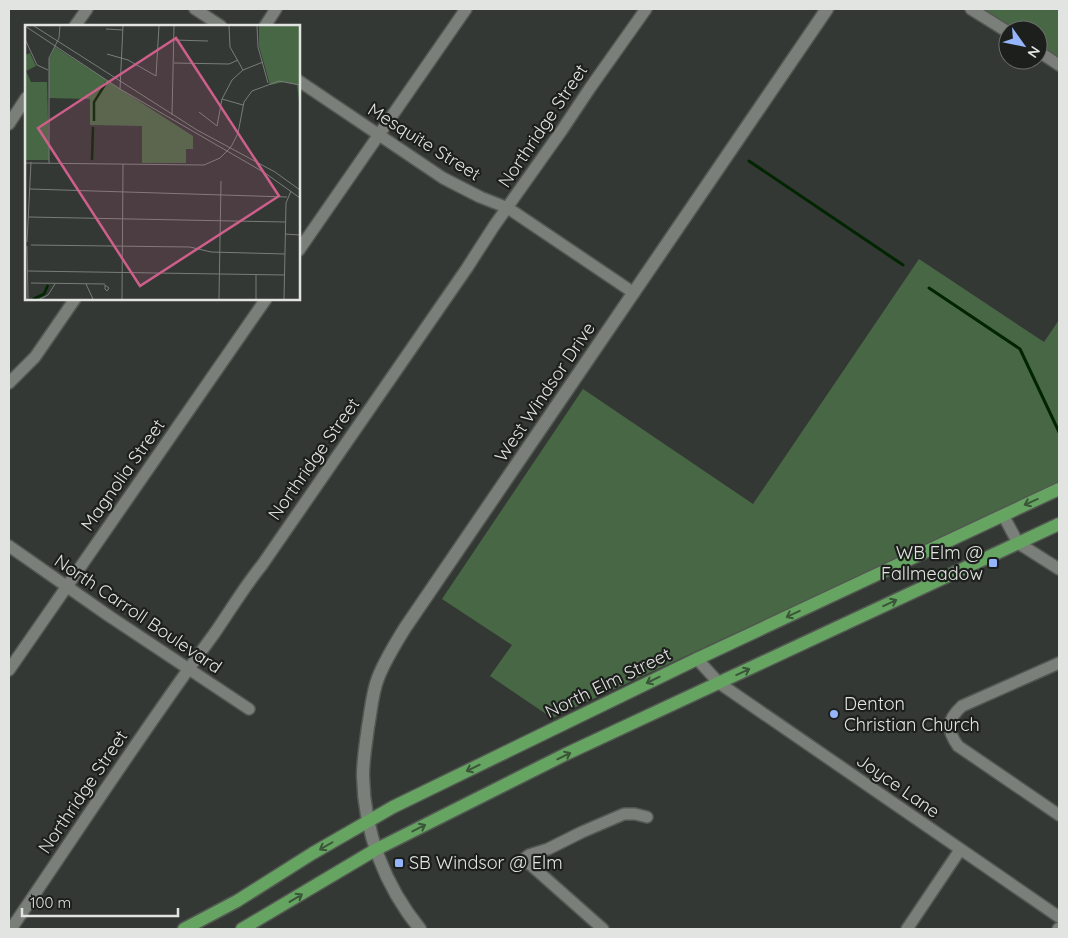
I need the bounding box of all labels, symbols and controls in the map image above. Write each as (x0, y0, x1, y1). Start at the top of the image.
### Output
north arrow (998, 20, 1048, 70)
inset map (25, 25, 300, 300)
text: N (1024, 43, 1044, 61)
street label: Northridge Street (493, 60, 592, 192)
street label: Mesquite Street (364, 98, 485, 185)
street label: West Windsor Drive (489, 317, 600, 466)
street label: Northridge Street (263, 393, 364, 524)
street label: Magnolia Street (76, 414, 170, 535)
one-way arrow (1024, 498, 1039, 508)
place label: WB Elm @ Fallmeadow (881, 541, 983, 585)
street label: North Carroll Boulevard (50, 549, 226, 678)
marker: WB Elm @ Fallmeadow (987, 557, 999, 569)
one-way arrow (882, 597, 897, 607)
one-way arrow (786, 610, 801, 619)
street label: North Elm Street (541, 642, 674, 723)
one-way arrow (735, 666, 750, 676)
one-way arrow (646, 676, 661, 686)
place label: Denton Christian Church (844, 692, 980, 736)
marker: Denton Christian Church (828, 708, 840, 720)
street label: Northridge Street (33, 726, 132, 858)
street label: Joyce Lane (852, 748, 945, 823)
one-way arrow (556, 750, 571, 760)
one-way arrow (466, 764, 481, 774)
one-way arrow (411, 823, 426, 832)
one-way arrow (319, 841, 334, 851)
place label: SB Windsor @ Elm (409, 851, 563, 874)
marker: SB Windsor @ Elm (393, 857, 405, 869)
scale bar (22, 886, 179, 918)
one-way arrow (289, 892, 303, 902)
text: 100 m (30, 893, 71, 912)

